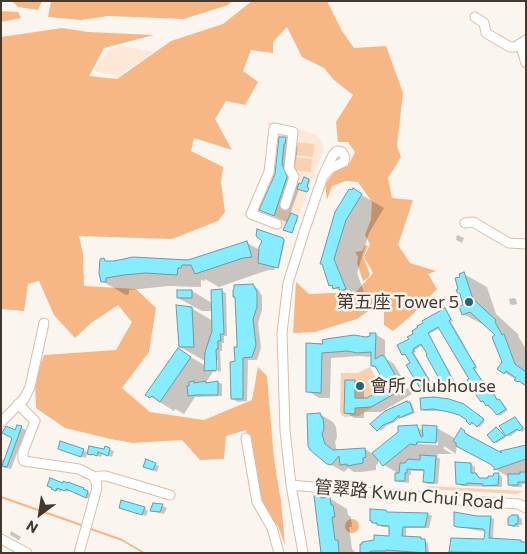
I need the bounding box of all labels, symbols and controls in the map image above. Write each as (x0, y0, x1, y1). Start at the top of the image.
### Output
place label: 第五座 Tower 5 (336, 291, 459, 313)
marker: 第五座 Tower 5 (463, 296, 475, 308)
place label: 會所 Clubhouse (370, 375, 496, 397)
marker: 會所 Clubhouse (354, 380, 366, 392)
street label: 管翠路 Kwun Chui Road (313, 476, 505, 514)
north arrow (15, 489, 65, 539)
text: N (23, 517, 41, 537)

